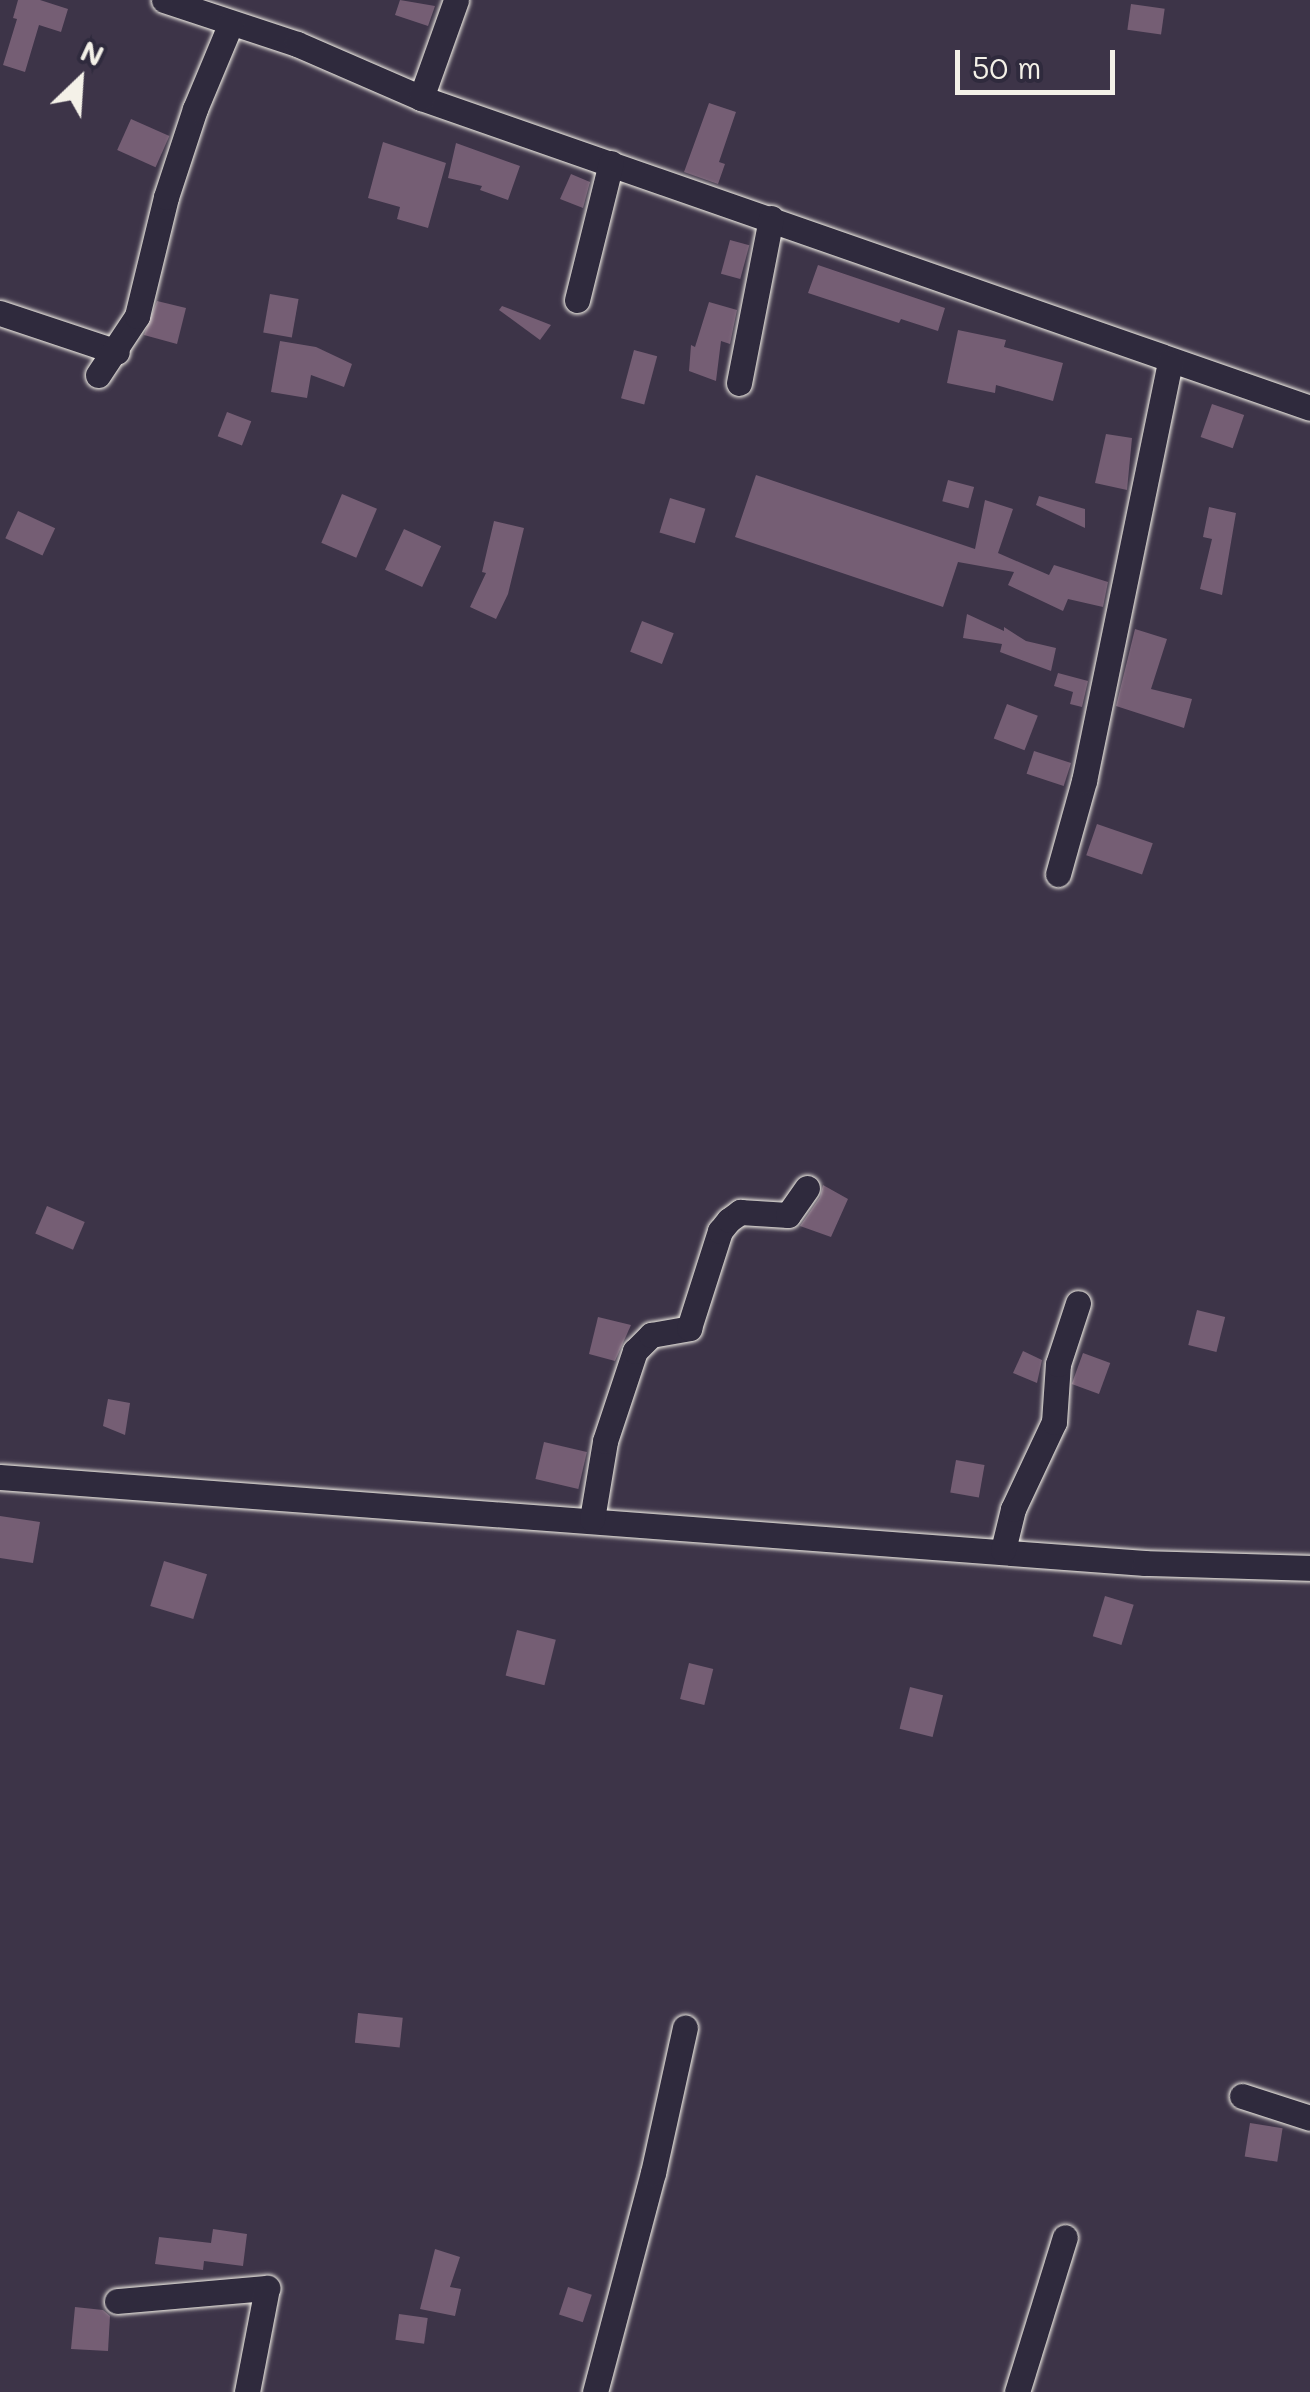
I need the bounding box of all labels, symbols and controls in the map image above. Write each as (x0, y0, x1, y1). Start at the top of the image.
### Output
north arrow (30, 30, 130, 130)
scale bar (960, 30, 1120, 92)
text: N (75, 32, 110, 74)
text: 50 m (972, 47, 1042, 87)

